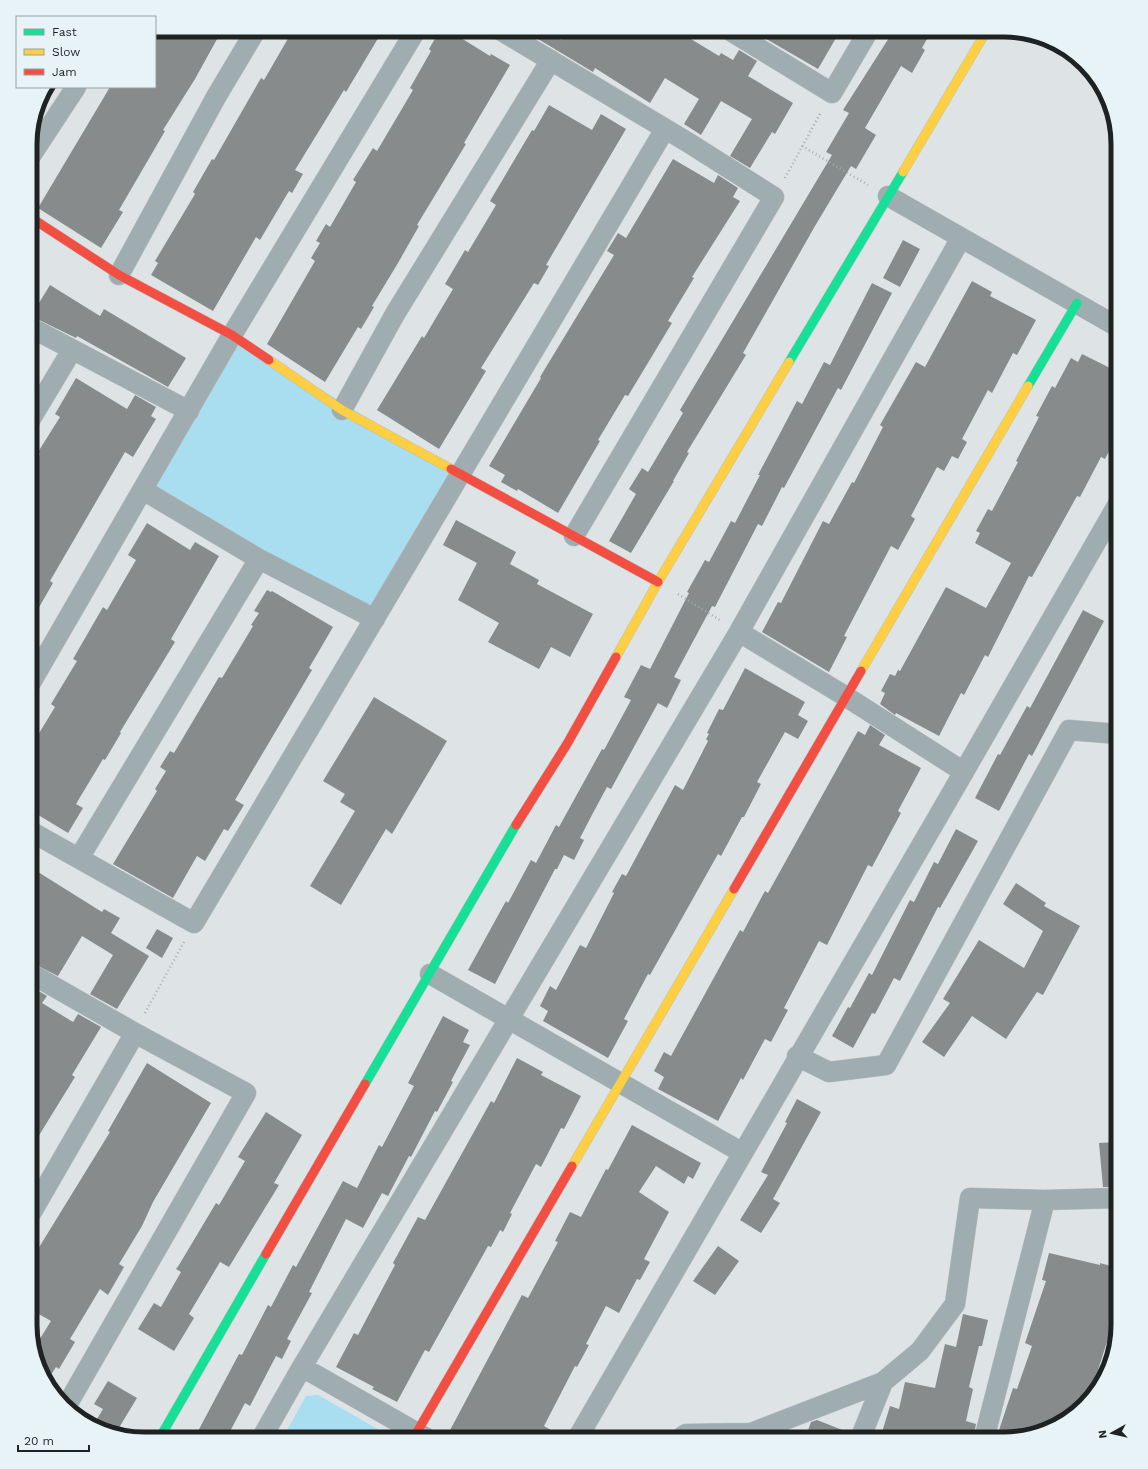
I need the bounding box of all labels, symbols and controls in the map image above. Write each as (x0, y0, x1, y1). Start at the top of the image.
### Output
legend (16, 16, 156, 88)
text: Fast (52, 25, 77, 39)
text: Slow (52, 45, 80, 59)
text: Jam (52, 65, 77, 79)
north arrow (1092, 1413, 1132, 1453)
scale bar (18, 1427, 89, 1453)
text: N (1096, 1429, 1110, 1439)
text: 20 m (24, 1434, 54, 1448)

